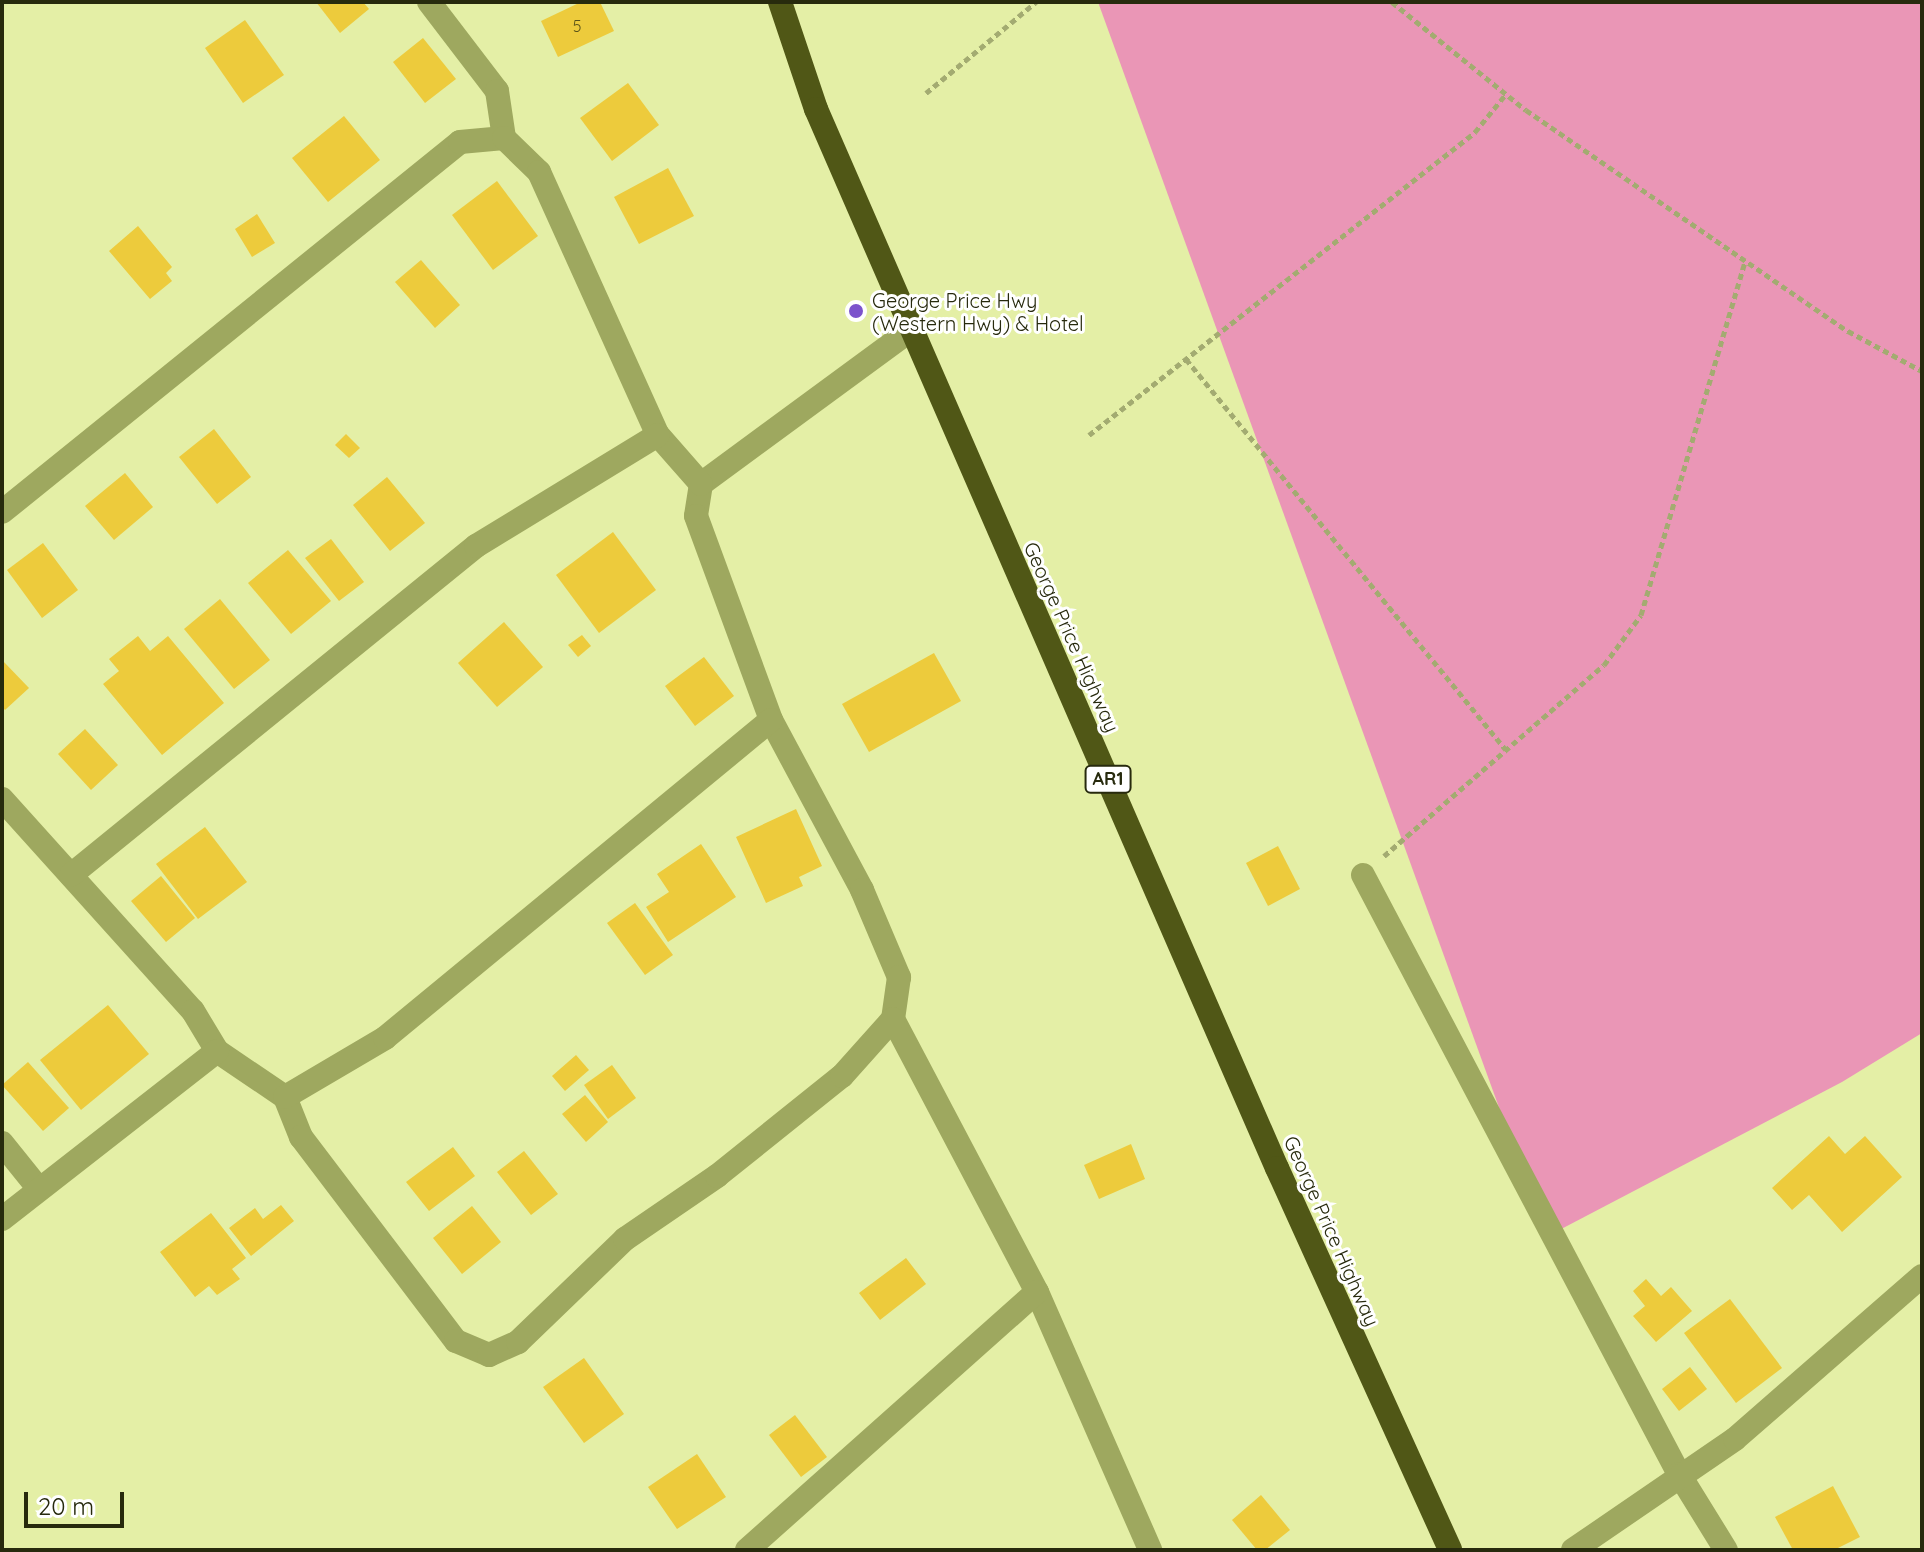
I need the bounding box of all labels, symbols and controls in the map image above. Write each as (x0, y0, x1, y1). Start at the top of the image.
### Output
house number: 5 (573, 16, 581, 36)
place label: George Price Hwy (Western Hwy) & Hotel (872, 288, 1084, 335)
marker: George Price Hwy (Western Hwy) & Hotel (847, 302, 865, 320)
street label: George Price Highway (1019, 538, 1125, 736)
road number: AR1 (1084, 765, 1132, 793)
street label: George Price Highway (1279, 1132, 1385, 1330)
scale bar (28, 1476, 128, 1526)
text: 20 m (38, 1491, 94, 1521)

